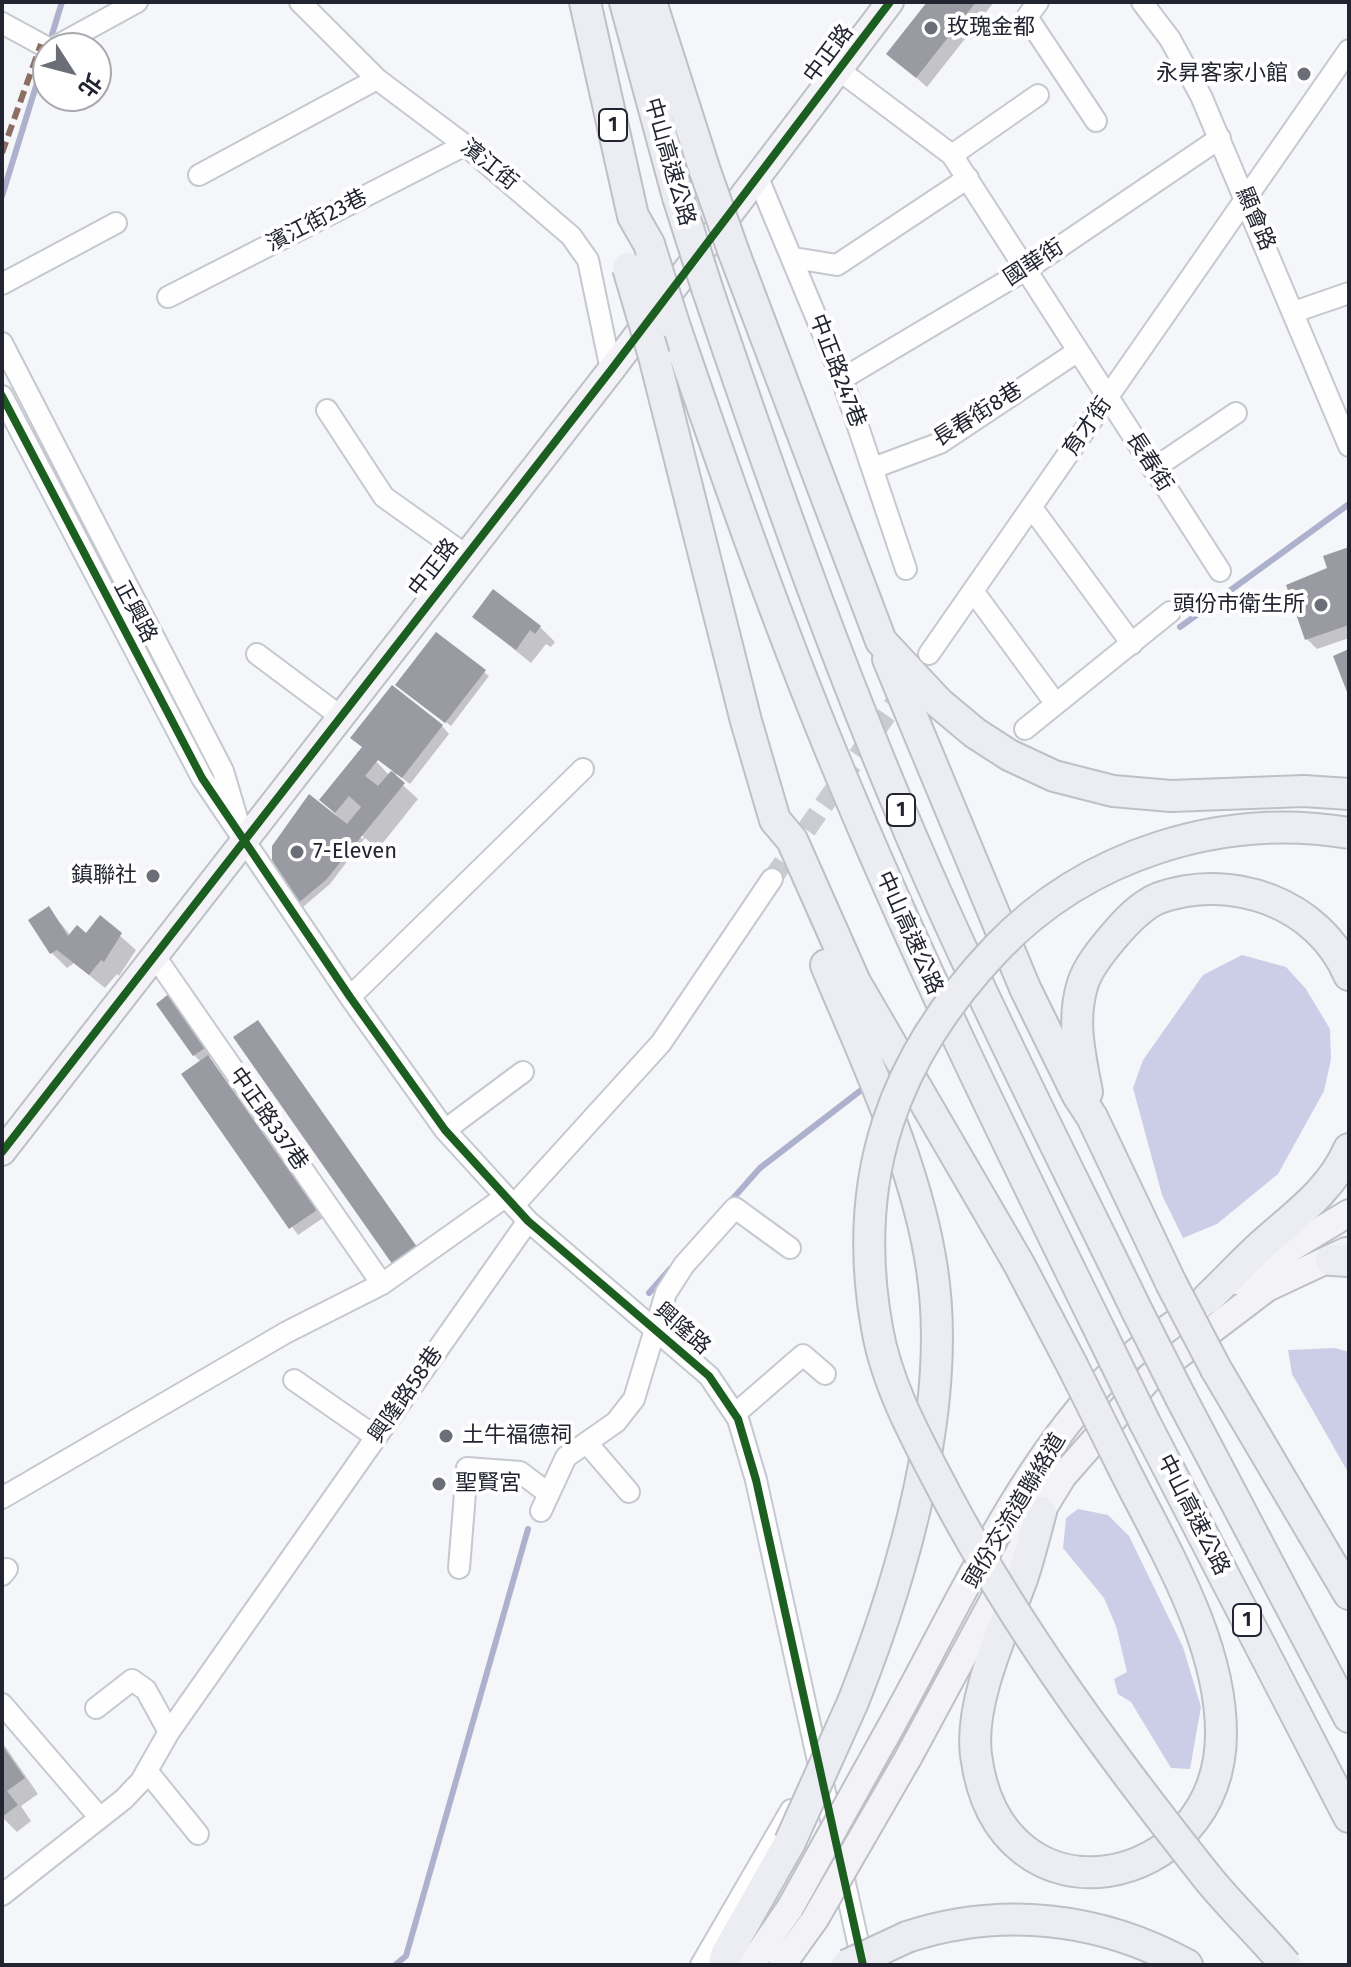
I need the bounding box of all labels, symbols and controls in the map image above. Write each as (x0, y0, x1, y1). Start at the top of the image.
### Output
place label: 玫瑰金都 (947, 15, 1035, 41)
marker: 玫瑰金都 (922, 19, 940, 37)
street label: 中正路 (799, 20, 859, 88)
north arrow (32, 32, 112, 112)
place label: 永昇客家小館 (1156, 61, 1288, 87)
marker: 永昇客家小館 (1295, 65, 1313, 83)
text: 北 (73, 68, 108, 102)
street label: 中山高速公路 (638, 95, 700, 229)
road number: 1 (599, 109, 627, 141)
street label: 濱江街 (455, 134, 523, 196)
street label: 顯會路 (1230, 183, 1280, 255)
street label: 濱江街23巷 (262, 184, 372, 258)
street label: 國華街 (999, 234, 1069, 292)
street label: 中正路247巷 (803, 311, 871, 431)
street label: 長春街8巷 (929, 377, 1027, 453)
street label: 育才街 (1058, 392, 1118, 462)
street label: 長春街 (1120, 427, 1178, 497)
street label: 中正路 (403, 534, 465, 602)
street label: 正興路 (108, 577, 162, 647)
place label: 頭份市衛生所 (1173, 592, 1305, 618)
marker: 頭份市衛生所 (1312, 596, 1330, 614)
road number: 1 (887, 794, 915, 826)
place label: 7-Eleven (313, 839, 397, 865)
marker: 7-Eleven (288, 843, 306, 861)
place label: 鎮聯社 (71, 863, 137, 889)
marker: 鎮聯社 (144, 867, 162, 885)
street label: 中山高速公路 (870, 867, 948, 999)
street label: 中正路337巷 (223, 1062, 313, 1176)
street label: 興隆路 (648, 1297, 716, 1361)
street label: 興隆路58巷 (363, 1342, 449, 1448)
place label: 土牛福德祠 (462, 1423, 572, 1449)
marker: 土牛福德祠 (437, 1427, 455, 1445)
street label: 頭份交流道聯絡道 (958, 1429, 1072, 1593)
street label: 中山高速公路 (1151, 1450, 1235, 1580)
place label: 聖賢宮 (455, 1471, 521, 1497)
marker: 聖賢宮 (430, 1475, 448, 1493)
road number: 1 (1233, 1604, 1261, 1636)

